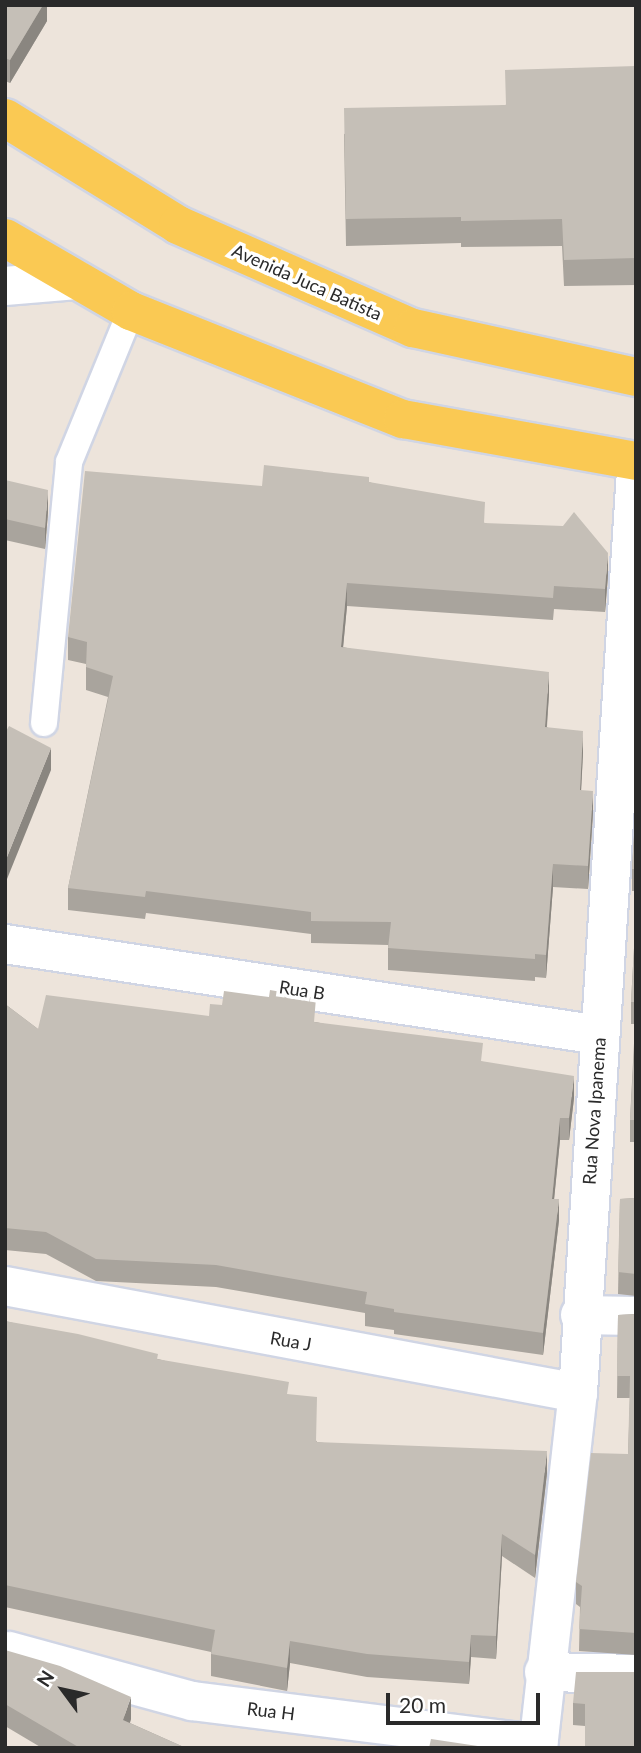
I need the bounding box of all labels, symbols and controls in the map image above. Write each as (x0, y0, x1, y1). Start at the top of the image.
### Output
street label: Avenida Juca Batista (229, 239, 385, 325)
street label: Rua B (278, 976, 326, 1004)
street label: Rua Nova Ipanema (578, 1037, 610, 1185)
street label: Rua J (268, 1327, 314, 1355)
north arrow (28, 1655, 98, 1725)
text: N (31, 1666, 59, 1691)
scale bar (389, 1680, 543, 1724)
text: 20 m (399, 1692, 446, 1717)
street label: Rua H (246, 1697, 296, 1725)

